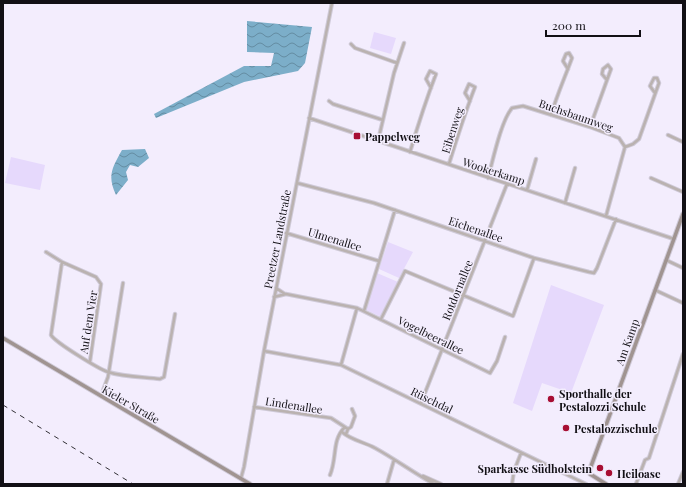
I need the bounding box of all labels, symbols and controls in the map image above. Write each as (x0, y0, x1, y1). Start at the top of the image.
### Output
scale bar (546, 12, 640, 38)
text: 200 m (552, 17, 586, 33)
street label: Buchsbaumweg (537, 95, 615, 135)
street label: Eibenweg (437, 105, 467, 155)
place label: Pappelweg (365, 129, 421, 144)
marker: Pappelweg (352, 131, 362, 141)
street label: Wookerkamp (460, 154, 527, 188)
street label: Preetzer Landstraße (260, 188, 294, 290)
street label: Eichenallee (447, 213, 506, 245)
street label: Ulmenallee (306, 224, 364, 254)
street label: Rotdornallee (438, 257, 476, 322)
street label: Auf dem Vier (75, 289, 100, 356)
street label: Vogelbeerallee (395, 312, 467, 358)
street label: Am Kamp (611, 317, 642, 368)
street label: Kieler Straße (99, 381, 163, 427)
street label: Rüschdal (408, 383, 456, 417)
place label: Sporthalle der Pestalozzi Schule (559, 386, 647, 414)
street label: Lindenallee (264, 393, 324, 417)
marker: Sporthalle der Pestalozzi Schule (546, 394, 556, 404)
place label: Pestalozzischule (574, 421, 658, 436)
marker: Pestalozzischule (561, 423, 571, 433)
place label: Sparkasse Südholstein (478, 461, 592, 476)
marker: Sparkasse Südholstein (595, 463, 605, 473)
place label: Heiloase (617, 466, 661, 481)
marker: Heiloase (604, 468, 614, 478)

